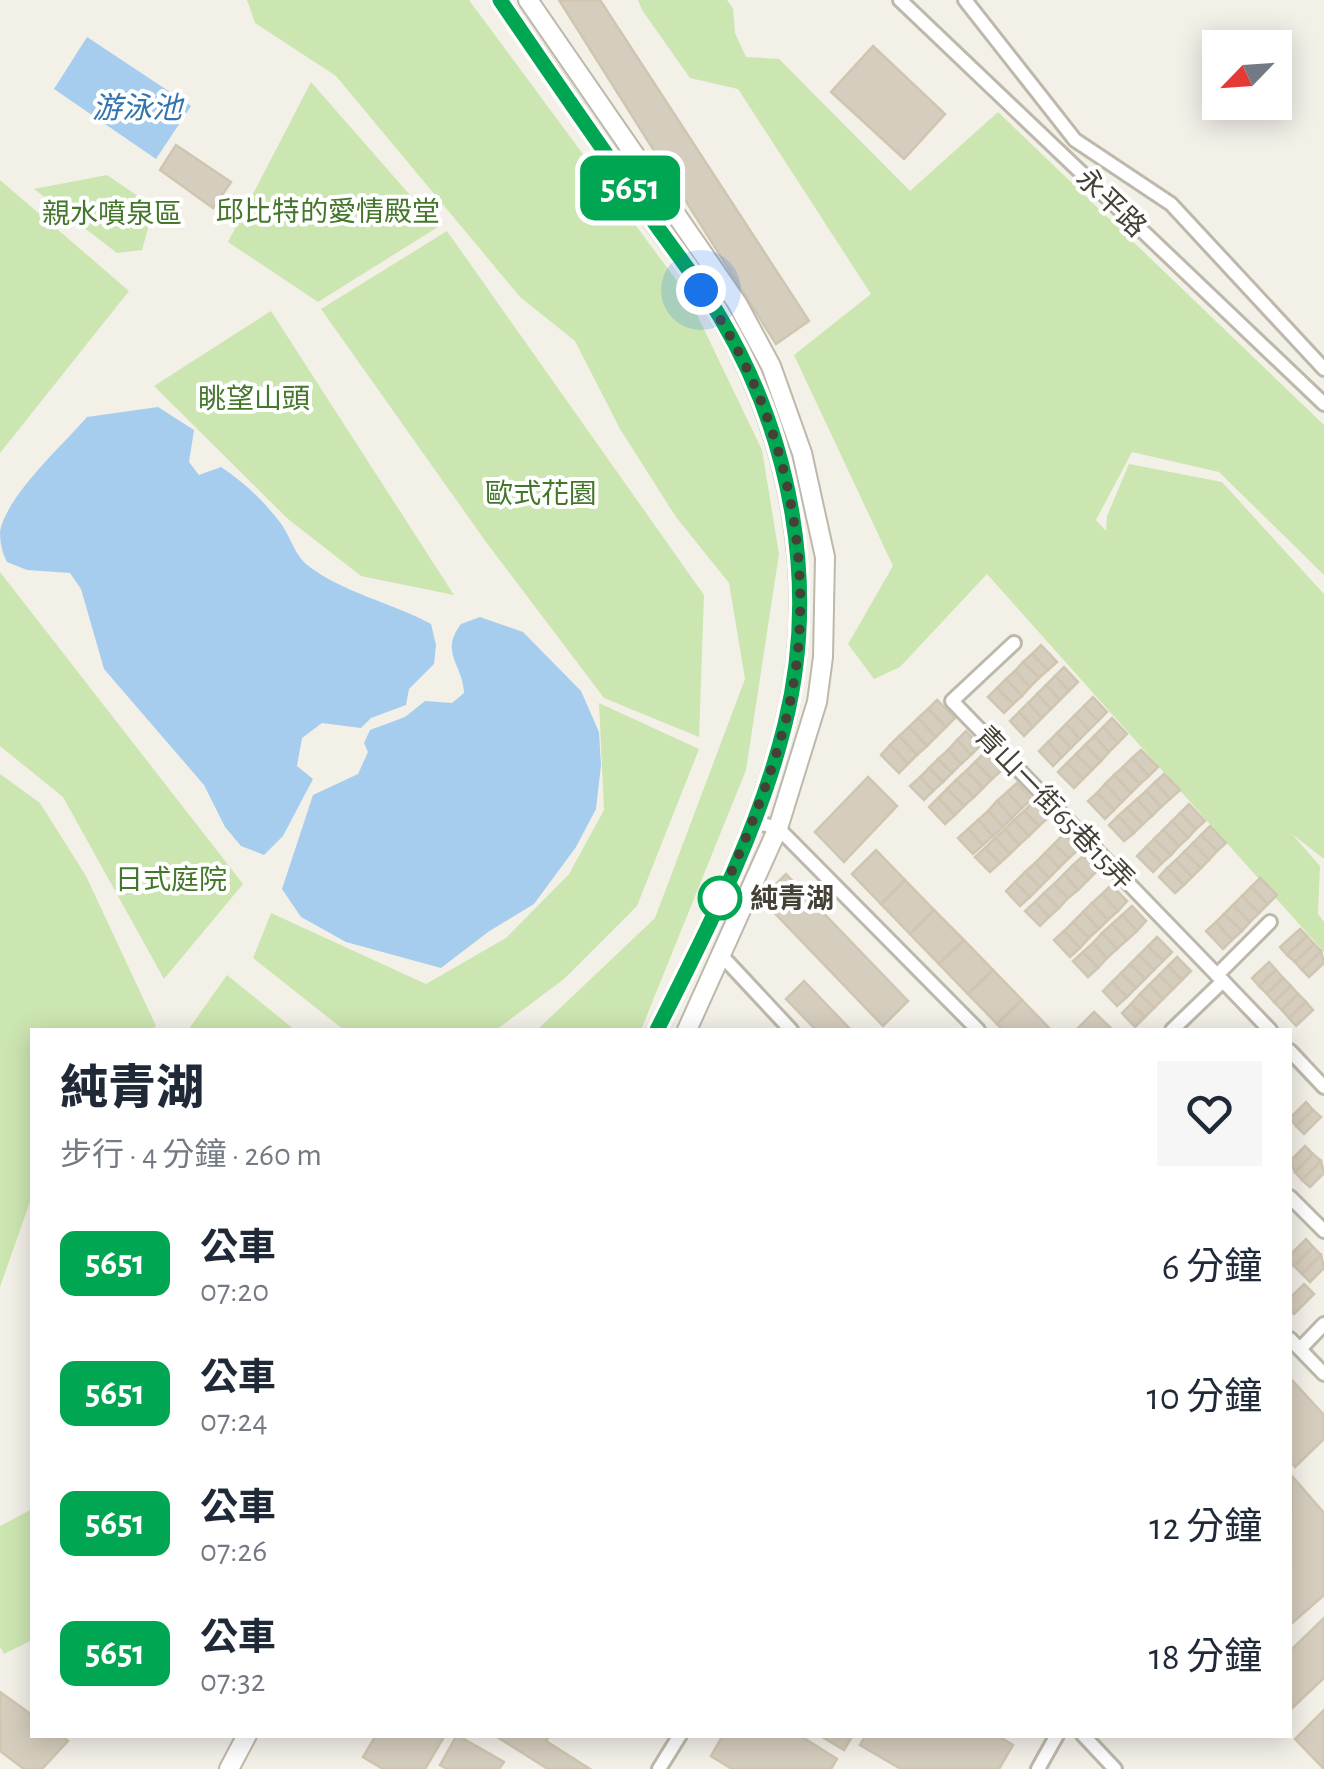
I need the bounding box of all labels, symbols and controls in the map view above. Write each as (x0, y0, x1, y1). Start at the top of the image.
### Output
north arrow (1202, 30, 1292, 120)
map controls (1202, 30, 1292, 120)
water label: 游泳池 (92, 92, 185, 124)
line badge: 5651 (560, 156, 700, 220)
street label: 永平路 (1071, 163, 1152, 243)
text: 5651 (600, 171, 660, 206)
park label: 邱比特的愛情殿堂 (216, 197, 440, 227)
park label: 親水噴泉區 (42, 199, 182, 229)
your location (676, 265, 726, 315)
park label: 眺望山頭 (198, 384, 310, 414)
park label: 歐式花園 (485, 479, 597, 509)
street label: 青山一街65巷15弄 (969, 720, 1139, 895)
park label: 日式庭院 (115, 865, 227, 895)
marker: 純青湖 (699, 877, 741, 919)
place label: 純青湖 (750, 884, 834, 914)
button: heart (1157, 1061, 1262, 1166)
text: 純青湖 (60, 1066, 204, 1114)
text: 步行 · 4 分鐘 · 260 m (60, 1139, 322, 1171)
text: 公車 (200, 1230, 276, 1268)
text: 5651 (85, 1246, 145, 1281)
text: 6 分鐘 (1162, 1249, 1262, 1287)
text: 07:20 (200, 1275, 269, 1307)
text: 公車 (200, 1360, 276, 1398)
text: 5651 (85, 1376, 145, 1411)
text: 10 分鐘 (1147, 1379, 1262, 1417)
text: 07:24 (200, 1405, 268, 1437)
text: 公車 (200, 1490, 276, 1528)
text: 5651 (85, 1506, 145, 1541)
text: 12 分鐘 (1149, 1509, 1262, 1547)
text: 07:26 (200, 1535, 267, 1567)
text: 公車 (200, 1620, 276, 1658)
text: 5651 (85, 1636, 145, 1671)
text: 18 分鐘 (1149, 1639, 1262, 1677)
text: 07:32 (200, 1665, 265, 1697)

